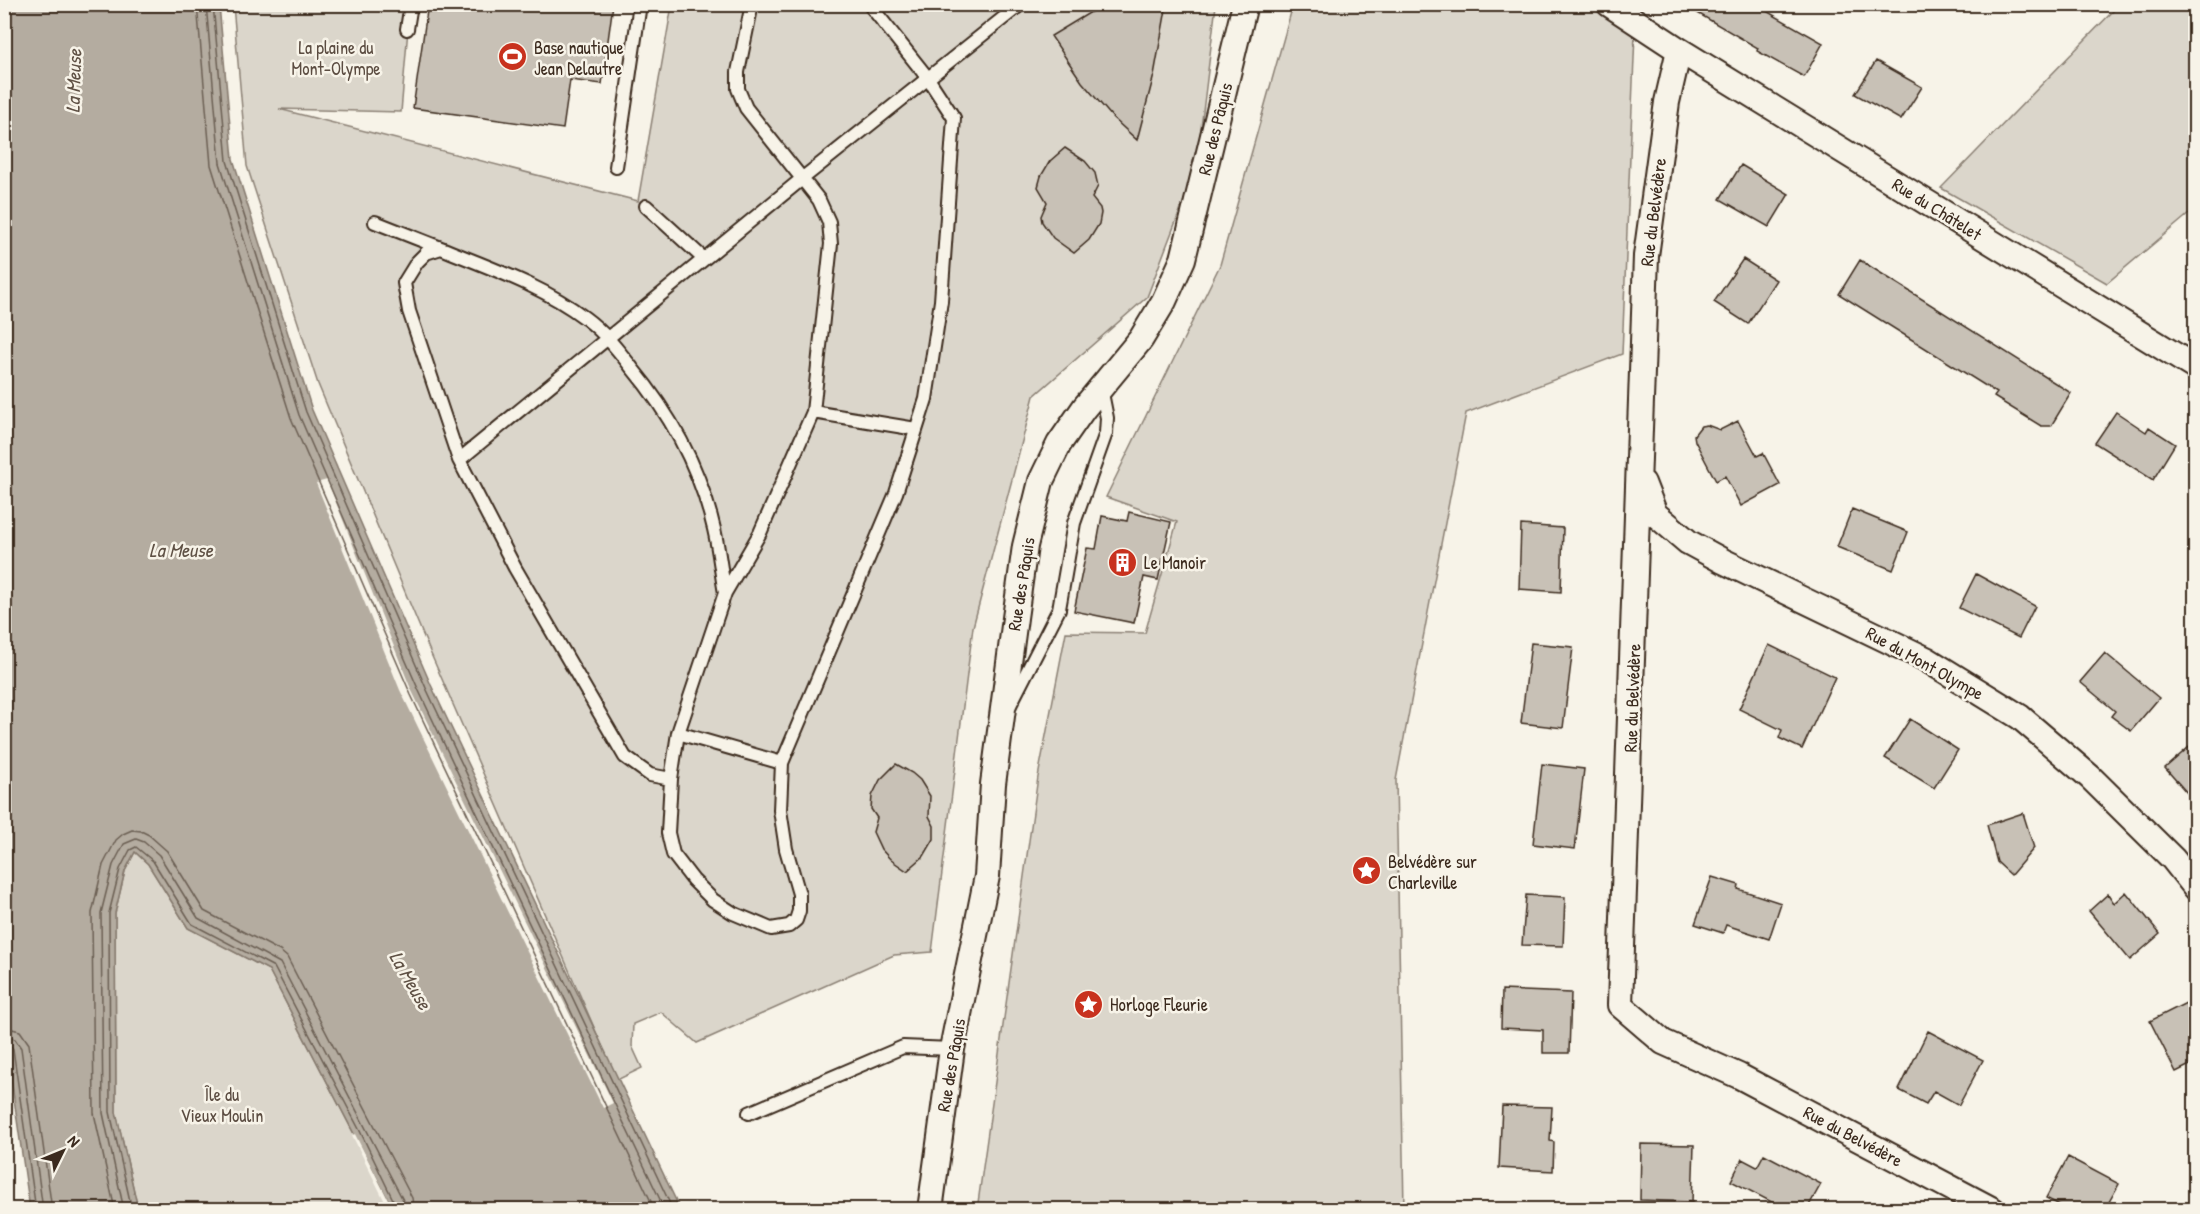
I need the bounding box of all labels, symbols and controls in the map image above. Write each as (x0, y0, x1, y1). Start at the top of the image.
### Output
park label: La plaine du Mont-Olympe (291, 35, 381, 81)
place label: Base nautique Jean Delautre (534, 35, 624, 81)
sports icon: Base nautique Jean Delautre (497, 41, 529, 73)
water label: La Meuse (58, 48, 88, 113)
street label: Rue des Pâquis (1191, 80, 1239, 178)
street label: Rue du Belvédère (1634, 156, 1672, 268)
street label: Rue du Châtelet (1888, 172, 1987, 247)
street label: Rue des Pâquis (1001, 535, 1041, 632)
water label: La Meuse (149, 536, 214, 563)
building icon: Le Manoir (1107, 546, 1139, 578)
place label: Le Manoir (1144, 550, 1206, 575)
street label: Rue du Mont Olympe (1862, 620, 1988, 706)
street label: Rue du Belvédère (1618, 643, 1646, 753)
place label: Belvédère sur Charleville (1388, 849, 1477, 895)
place icon: Belvédère sur Charleville (1351, 855, 1383, 887)
water label: La Meuse (383, 946, 439, 1015)
place icon: Horloge Fleurie (1073, 988, 1105, 1020)
place label: Horloge Fleurie (1110, 992, 1208, 1017)
street label: Rue des Pâquis (931, 1016, 971, 1114)
park label: Île du Vieux Moulin (181, 1082, 263, 1128)
street label: Rue du Belvédère (1799, 1099, 1907, 1173)
north arrow (33, 1121, 93, 1181)
text: N (63, 1130, 85, 1152)

